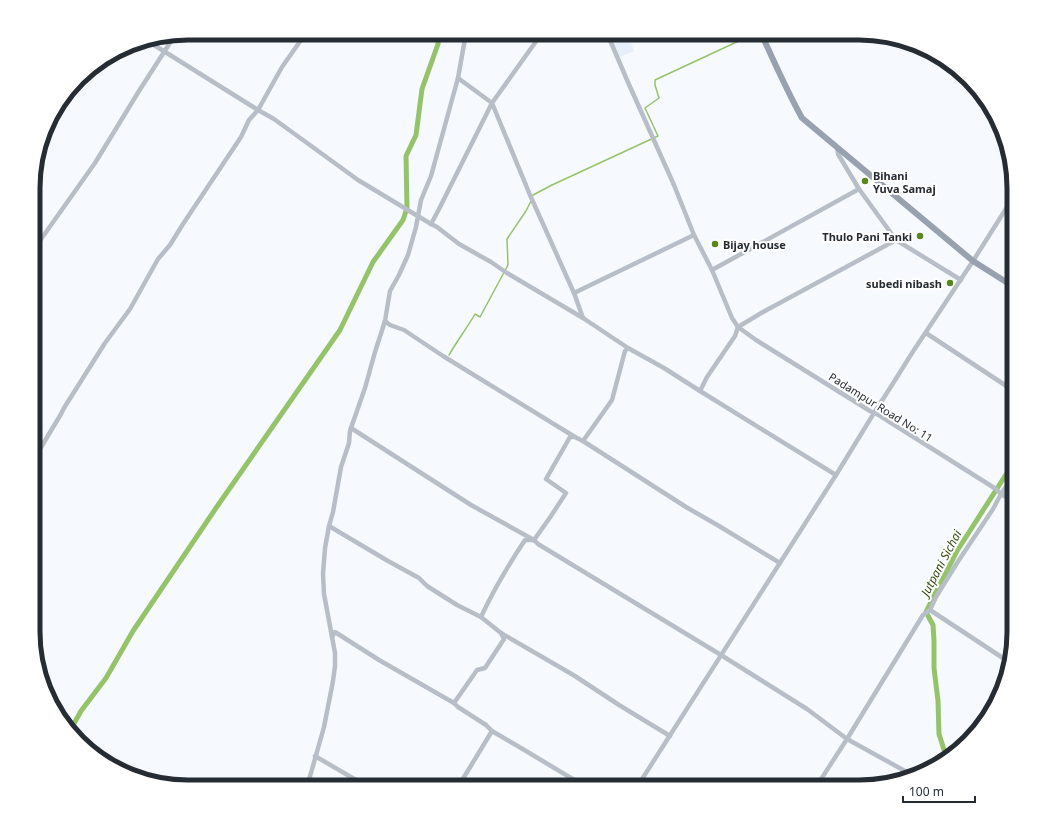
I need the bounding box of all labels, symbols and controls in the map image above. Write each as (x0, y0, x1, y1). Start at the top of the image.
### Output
place label: Bihani Yuva Samaj (873, 168, 936, 196)
marker: Bihani Yuva Samaj (860, 176, 870, 186)
place label: Thulo Pani Tanki (822, 229, 912, 244)
marker: Thulo Pani Tanki (915, 231, 925, 241)
place label: Bijay house (723, 237, 786, 252)
marker: Bijay house (710, 239, 720, 249)
place label: subedi nibash (866, 276, 942, 291)
marker: subedi nibash (945, 278, 955, 288)
street label: Padampur Road No: 11 (826, 369, 936, 445)
water label: Jutpani Sichai (916, 526, 966, 601)
scale bar (903, 778, 975, 804)
text: 100 m (909, 783, 944, 800)

